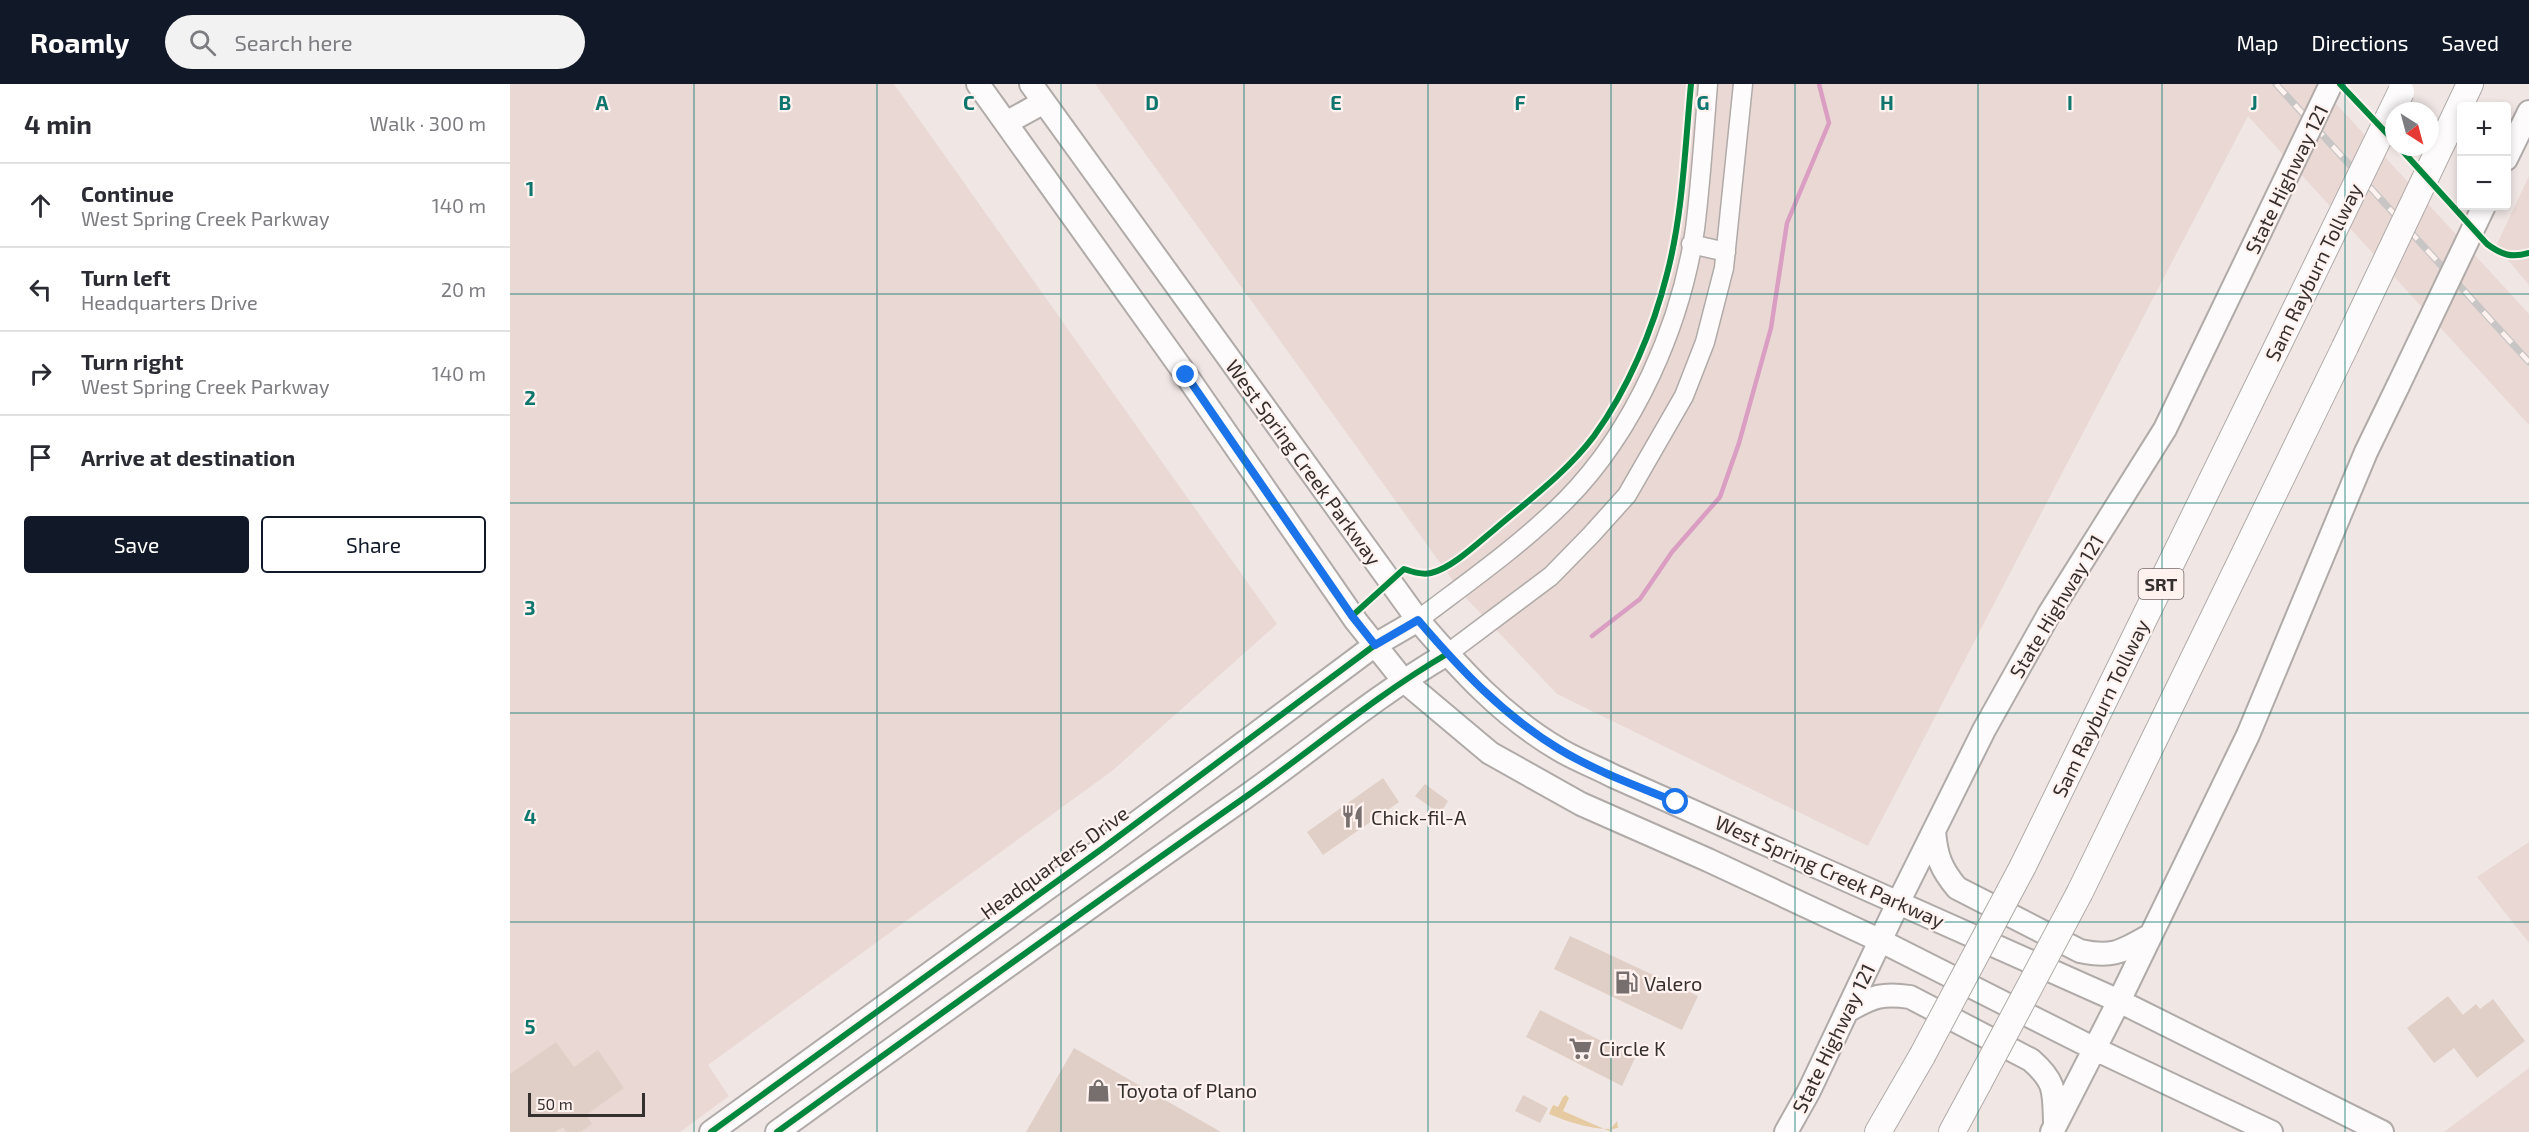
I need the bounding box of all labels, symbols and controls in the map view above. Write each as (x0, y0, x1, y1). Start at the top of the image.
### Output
search box (165, 15, 585, 69)
text: Roamly (30, 25, 129, 59)
icon: search (186, 26, 219, 59)
text: Search here (234, 29, 353, 55)
text: Map (2236, 30, 2279, 55)
text: Directions (2312, 30, 2408, 55)
text: Saved (2441, 30, 2499, 55)
text: A (595, 90, 609, 114)
text: B (779, 90, 791, 114)
text: C (963, 90, 975, 114)
text: D (1145, 90, 1159, 114)
text: E (1330, 90, 1342, 114)
text: F (1514, 90, 1526, 114)
text: G (1697, 90, 1709, 114)
text: H (1880, 90, 1894, 114)
text: I (2067, 90, 2073, 114)
text: J (2250, 90, 2258, 114)
street label: State Highway 121 (2240, 101, 2332, 257)
north arrow (2385, 102, 2439, 156)
map controls (2457, 102, 2511, 210)
button: + (2457, 102, 2511, 156)
text: 4 min (24, 108, 92, 139)
text: Walk · 300 m (370, 111, 486, 135)
button: − (2457, 156, 2511, 210)
text: 1 (526, 176, 534, 200)
street label: Sam Rayburn Tollway (2260, 179, 2367, 365)
text: Continue (81, 180, 174, 206)
icon: ahead (24, 189, 57, 222)
text: 140 m (432, 193, 486, 217)
text: West Spring Creek Parkway (81, 206, 330, 230)
text: Turn left (81, 264, 170, 290)
icon: left (24, 273, 57, 306)
text: 20 m (441, 277, 486, 301)
text: Headquarters Drive (81, 290, 258, 314)
text: Turn right (81, 348, 183, 374)
street label: West Spring Creek Parkway (1221, 354, 1387, 570)
icon: right (24, 357, 57, 390)
text: 140 m (432, 361, 486, 385)
route end (1172, 361, 1198, 387)
text: West Spring Creek Parkway (81, 374, 330, 398)
text: 2 (524, 385, 536, 409)
icon: arrive (24, 441, 57, 474)
text: Arrive at destination (81, 444, 295, 470)
button: Save (24, 516, 249, 573)
button: Share (261, 516, 486, 573)
street label: State Highway 121 (2004, 530, 2108, 682)
road number: SRT (2138, 569, 2184, 599)
text: 3 (524, 595, 536, 619)
street label: Sam Rayburn Tollway (2047, 615, 2154, 801)
route start (1662, 788, 1688, 814)
street label: Headquarters Drive (975, 800, 1133, 924)
text: 4 (524, 804, 537, 828)
restaurant icon: Chick-fil-A (1340, 804, 1366, 830)
place label: Chick-fil-A (1371, 805, 1467, 829)
street label: West Spring Creek Parkway (1712, 809, 1949, 933)
street label: State Highway 121 (1787, 960, 1879, 1116)
fuel station icon: Valero (1613, 970, 1639, 996)
place label: Valero (1644, 971, 1702, 995)
text: 5 (524, 1014, 536, 1038)
supermarket icon: Circle K (1568, 1035, 1594, 1061)
place label: Circle K (1599, 1036, 1666, 1060)
shop icon: Toyota of Plano (1086, 1077, 1112, 1103)
place label: Toyota of Plano (1117, 1078, 1257, 1102)
scale bar (528, 1090, 645, 1118)
text: 50 m (537, 1094, 573, 1113)

